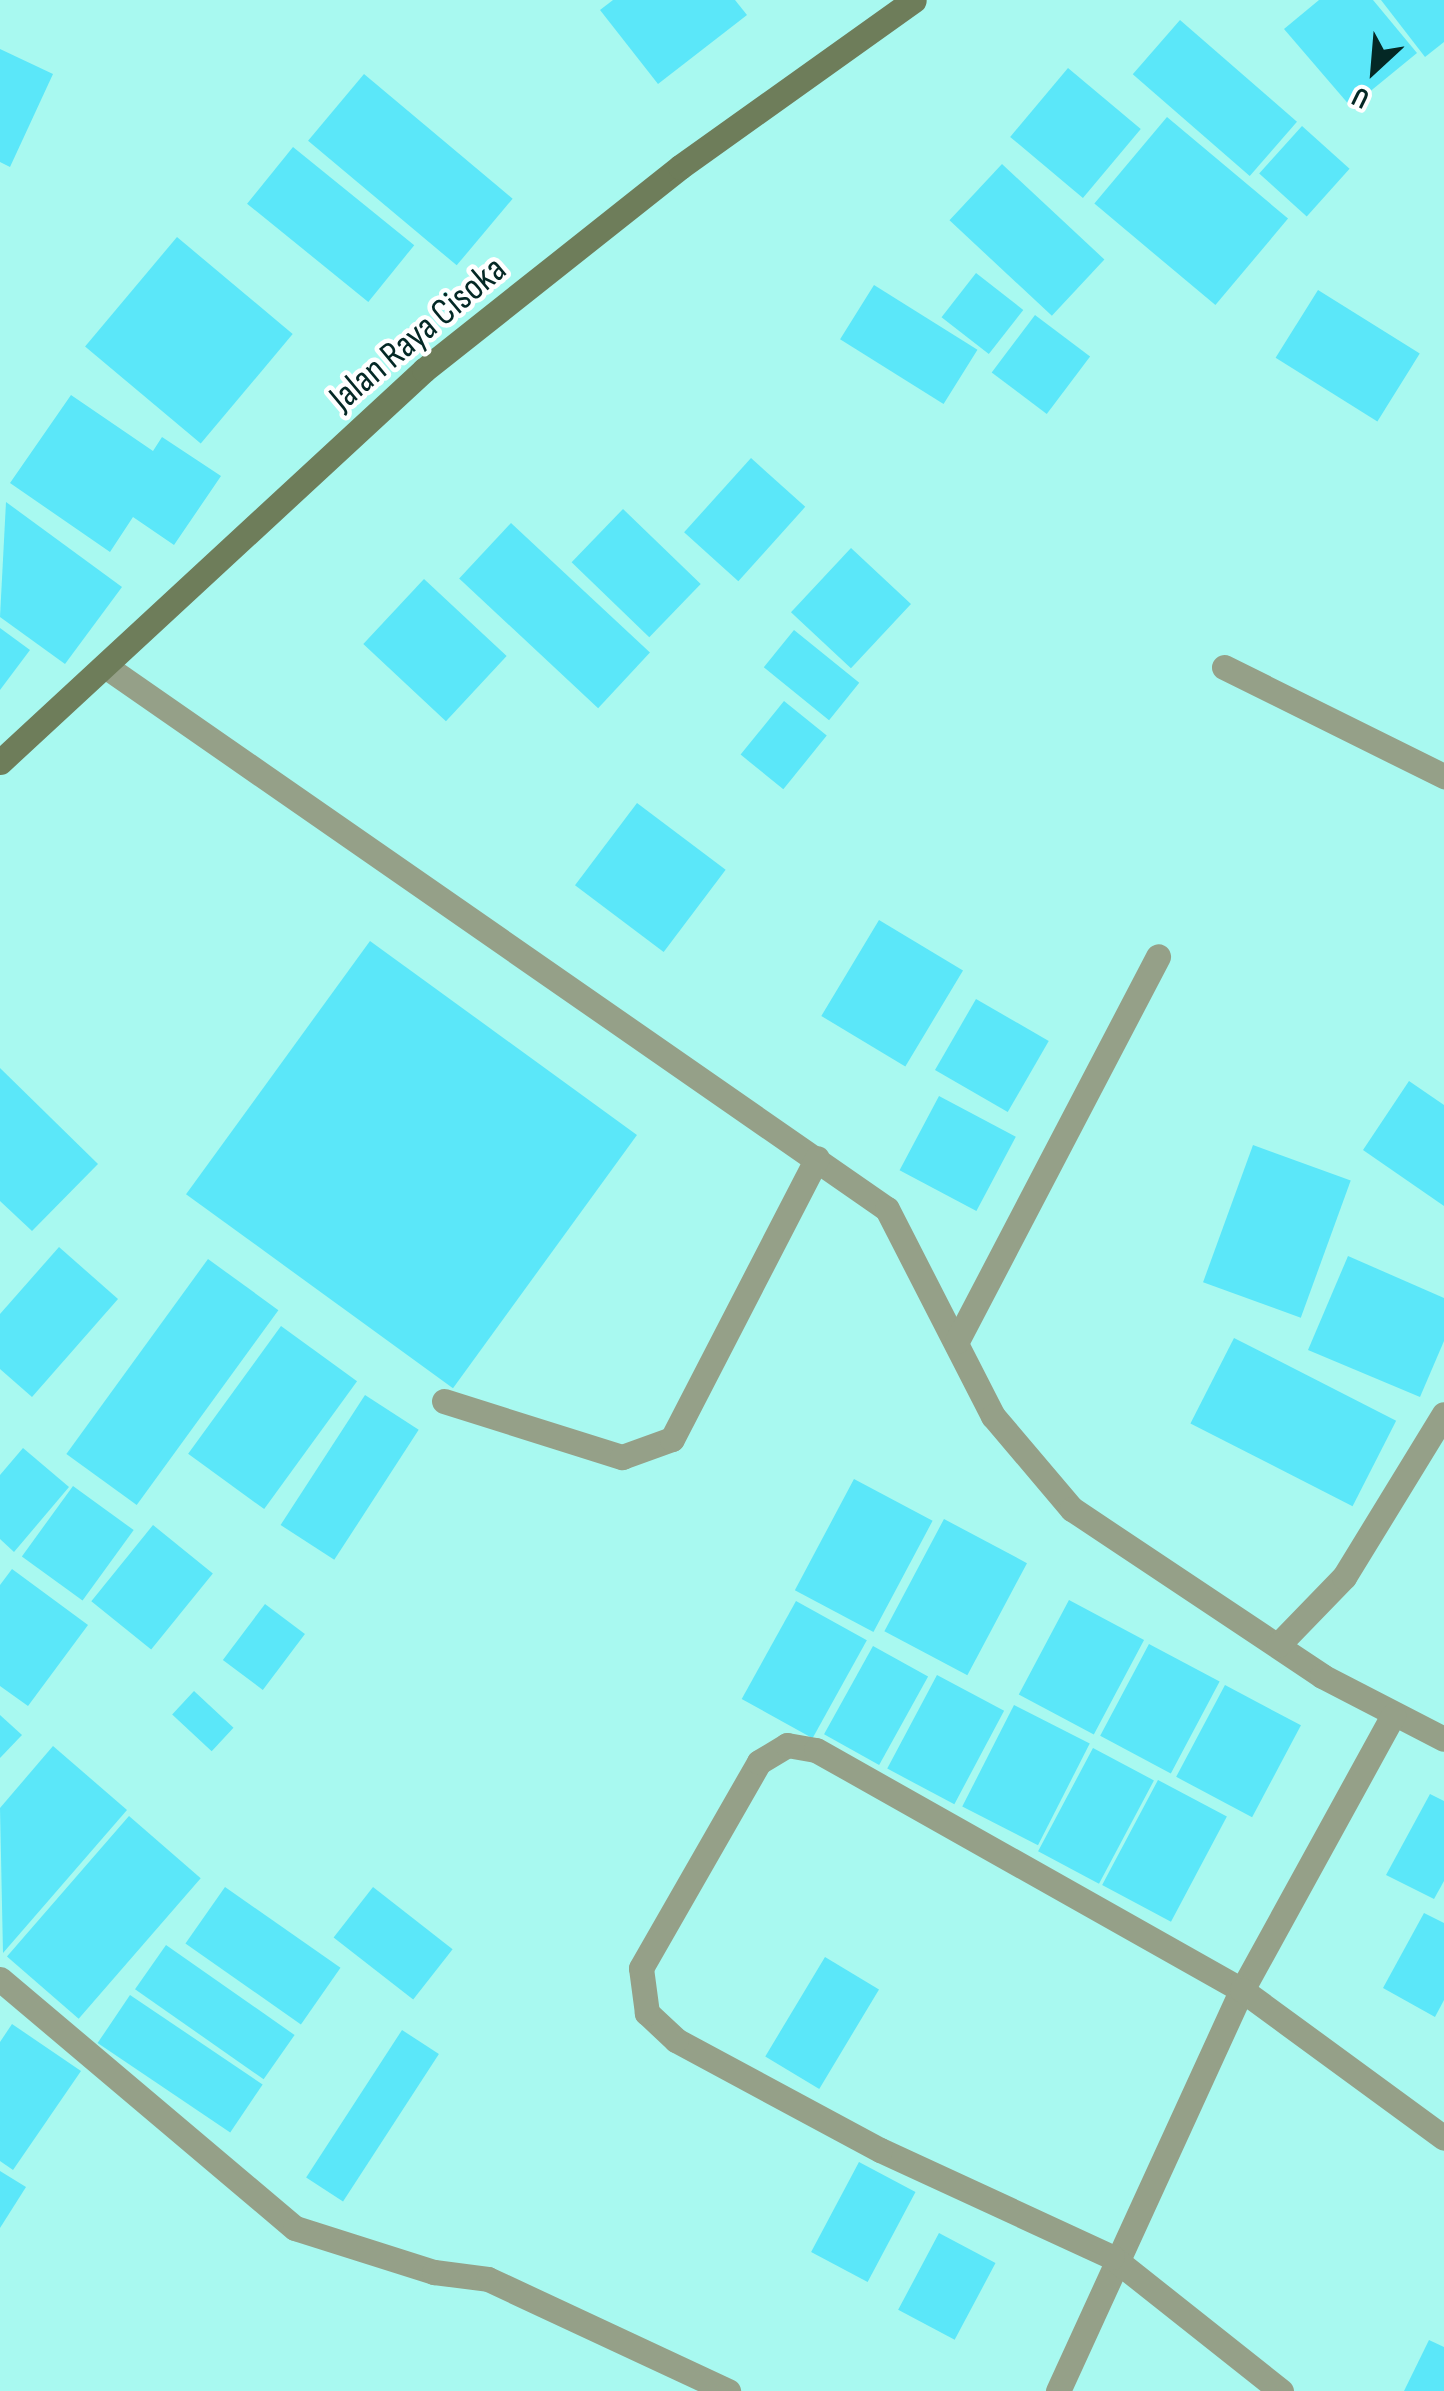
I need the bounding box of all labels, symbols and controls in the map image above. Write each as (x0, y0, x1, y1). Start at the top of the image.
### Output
north arrow (1324, 20, 1424, 120)
text: U (1347, 79, 1374, 115)
street label: Jalan Raya Cisoka (320, 247, 516, 421)

